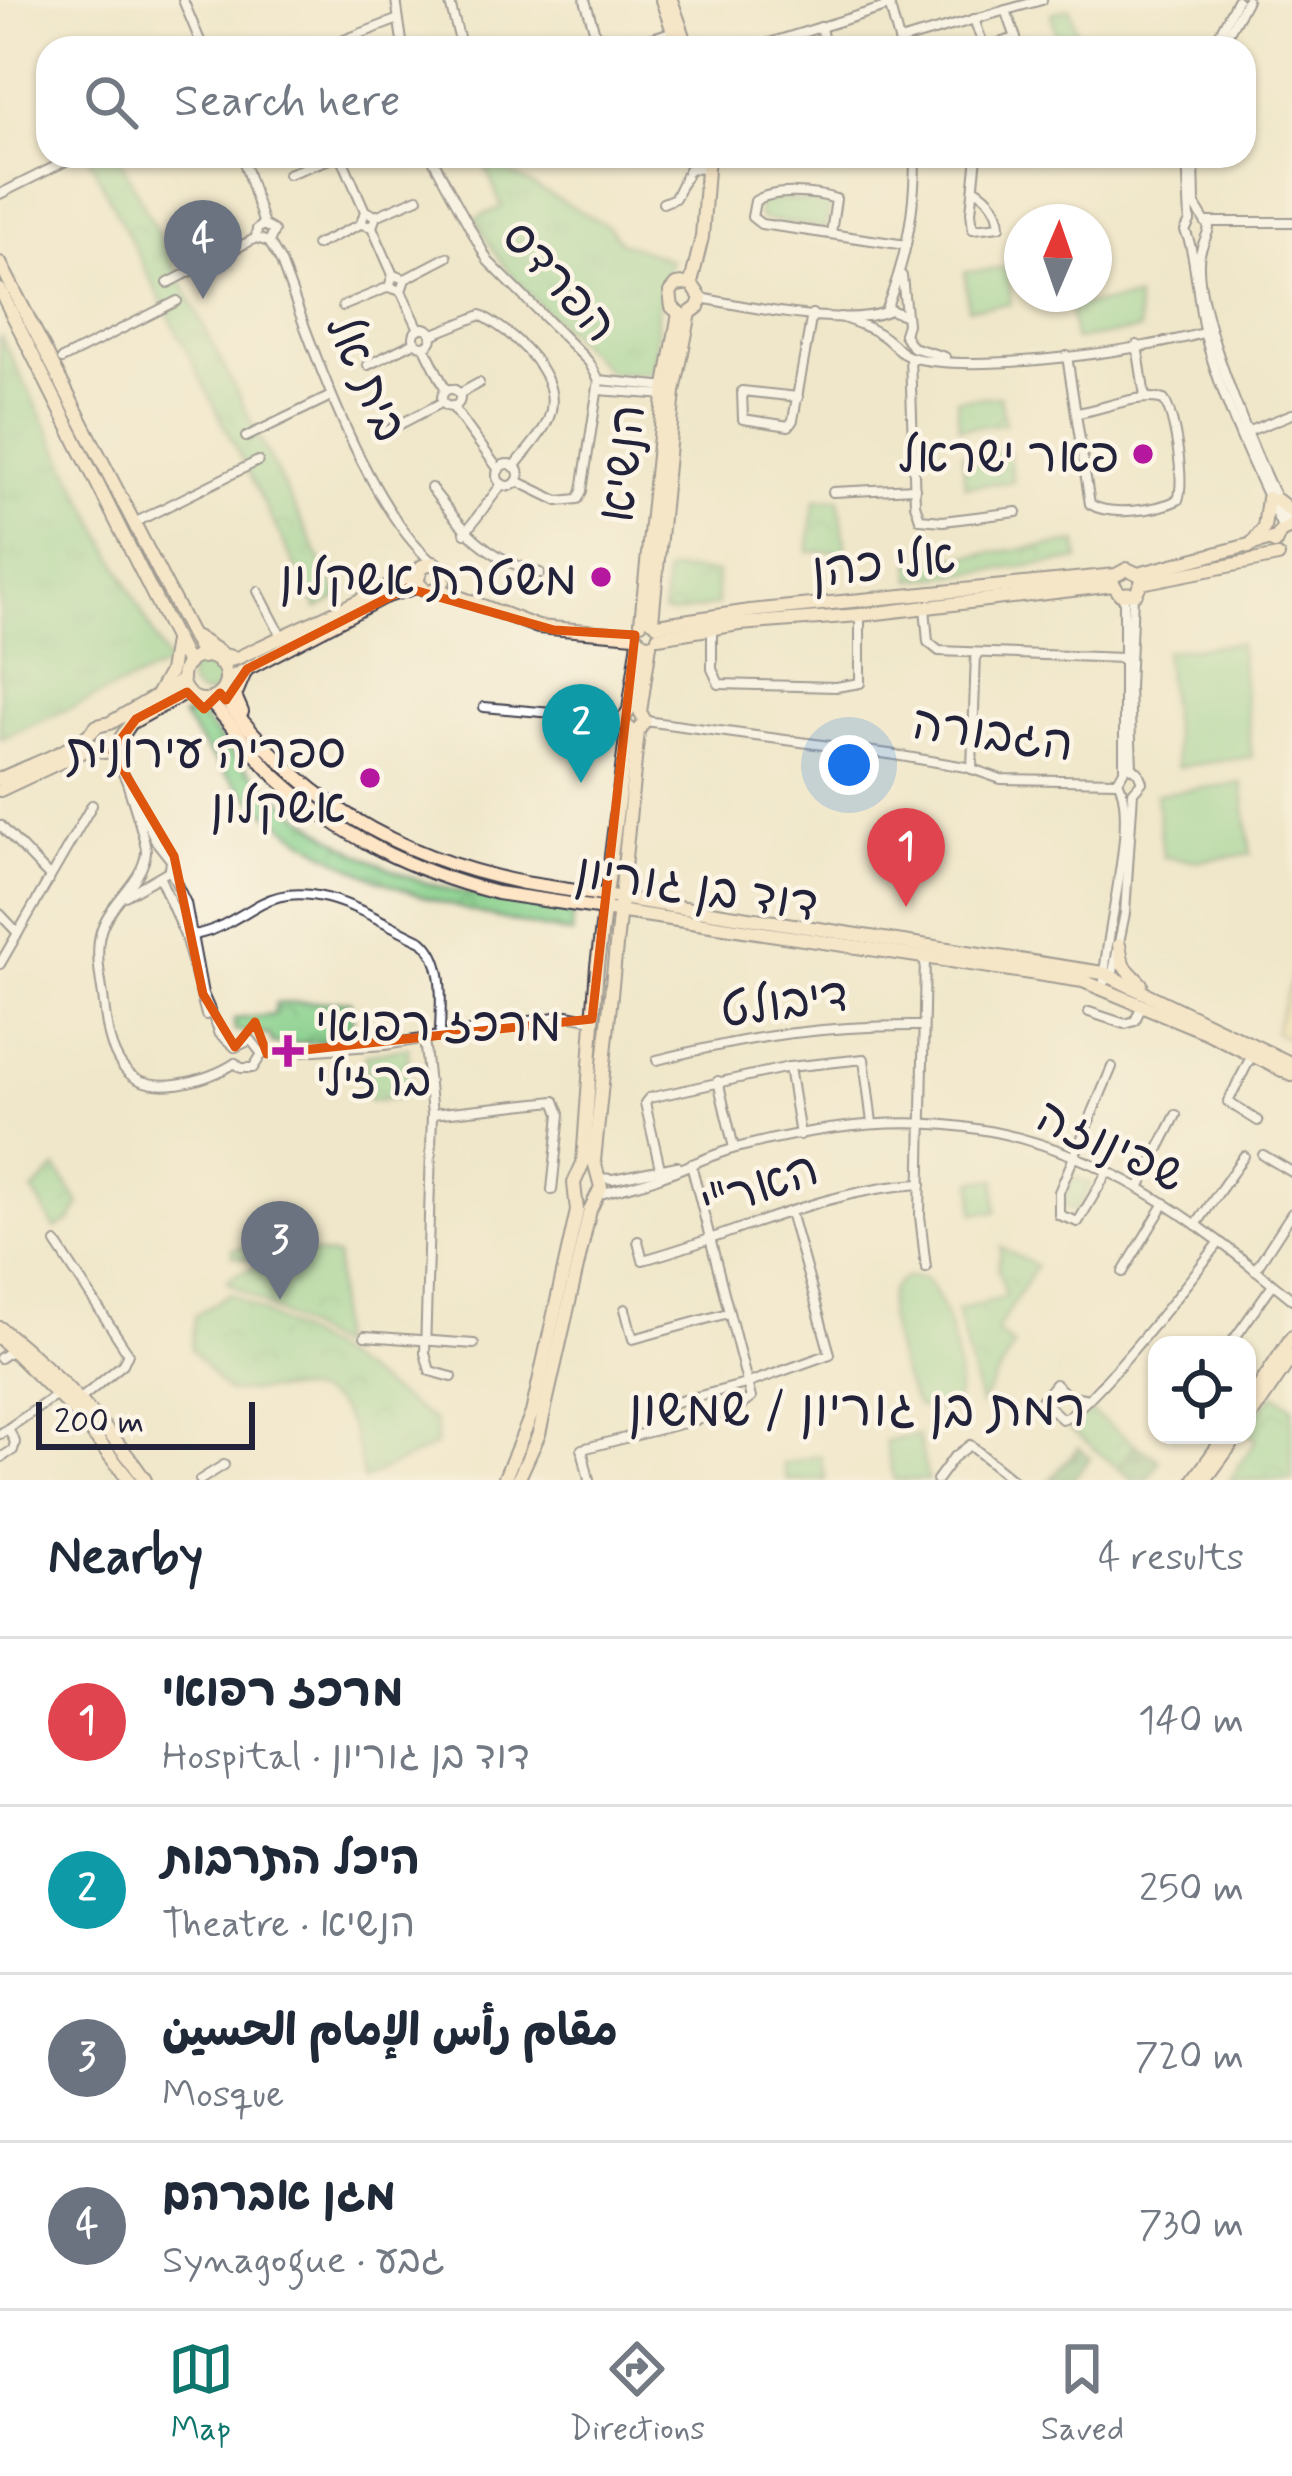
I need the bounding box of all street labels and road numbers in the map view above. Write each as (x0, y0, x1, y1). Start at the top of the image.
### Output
street label: הפרדס (487, 207, 630, 357)
street label: בית אל (309, 305, 421, 452)
street label: הנשיא (587, 401, 662, 525)
street label: אלי כהן (808, 527, 959, 604)
street label: הגבורה (908, 693, 1077, 778)
street label: דוד בן גוריון (571, 841, 822, 938)
street label: דיבולט (717, 964, 852, 1045)
street label: שפינוזה (1025, 1086, 1194, 1209)
street label: האר"י (693, 1139, 827, 1238)

